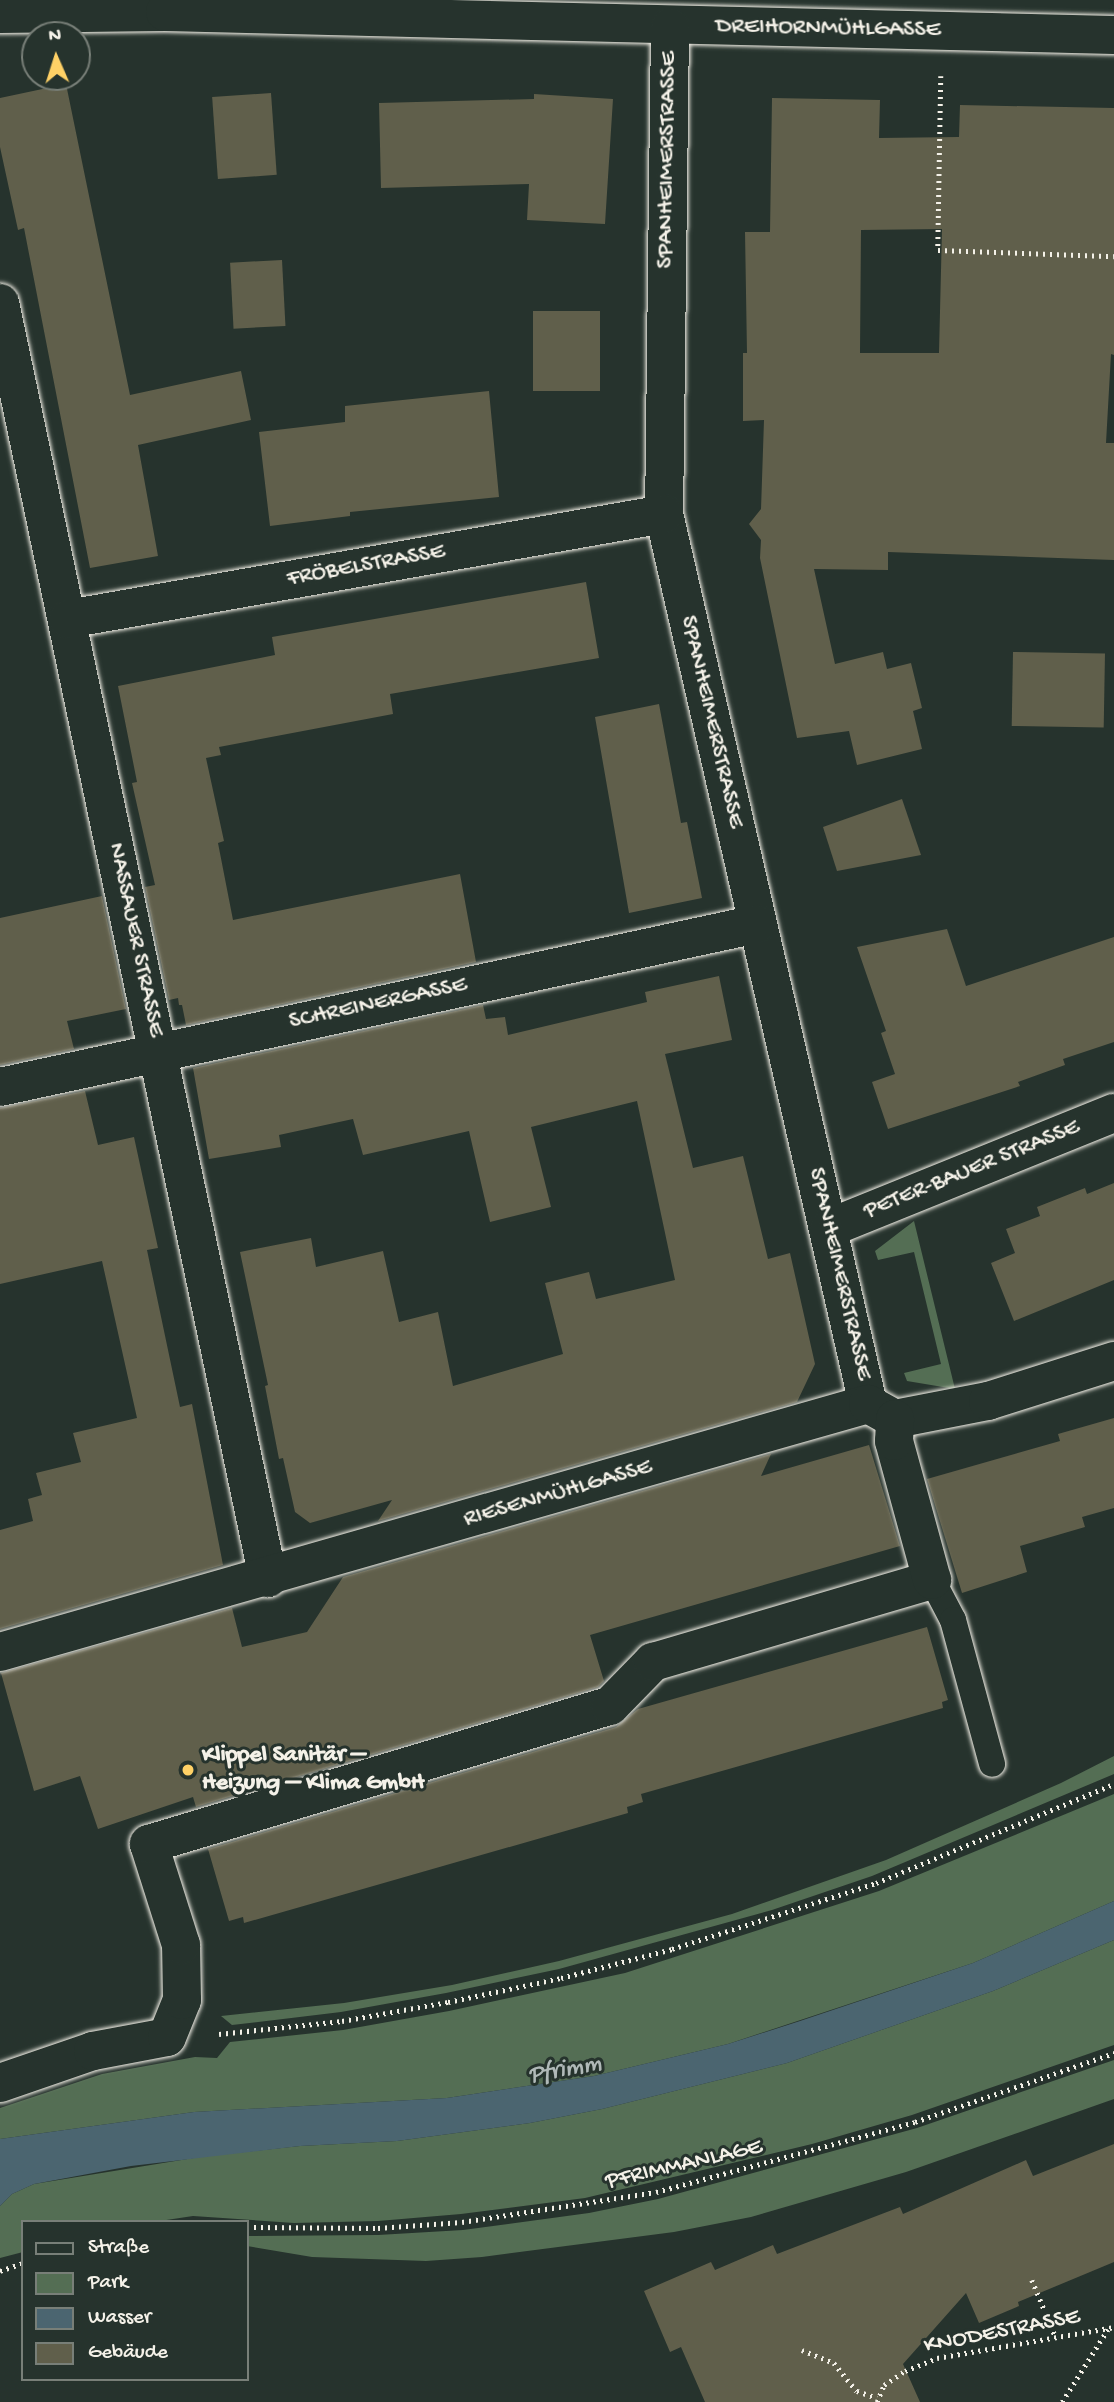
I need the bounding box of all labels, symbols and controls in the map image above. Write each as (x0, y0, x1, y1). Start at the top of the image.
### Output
street label: DREIHORNMÜHLGASSE (715, 13, 941, 45)
north arrow (21, 21, 91, 91)
text: N (48, 25, 62, 48)
street label: SPANHEIMERSTRASSE (652, 51, 684, 269)
street label: FRÖBELSTRASSE (285, 538, 447, 594)
street label: SPANHEIMERSTRASSE (673, 613, 749, 831)
street label: NASSAUER STRASSE (100, 840, 170, 1040)
street label: SCHREINERGASSE (287, 971, 469, 1037)
street label: PETER-BAUER STRASSE (860, 1114, 1084, 1226)
street label: SPANHEIMERSTRASSE (801, 1165, 877, 1383)
street label: RIESENMÜHLGASSE (461, 1453, 655, 1535)
place label: Klippel Sanitär – Heizung – Klima GmbH (202, 1742, 425, 1798)
marker: Klippel Sanitär – Heizung – Klima GmbH (180, 1762, 196, 1778)
water label: Pfrimm (526, 2049, 604, 2093)
street label: PFRIMMANLAGE (603, 2133, 765, 2197)
legend (21, 2220, 248, 2381)
text: Straße (88, 2236, 149, 2261)
text: Park (88, 2271, 128, 2296)
street label: KNODESTRASSE (922, 2303, 1082, 2361)
text: Wasser (88, 2306, 151, 2331)
text: Gebäude (88, 2341, 168, 2366)

